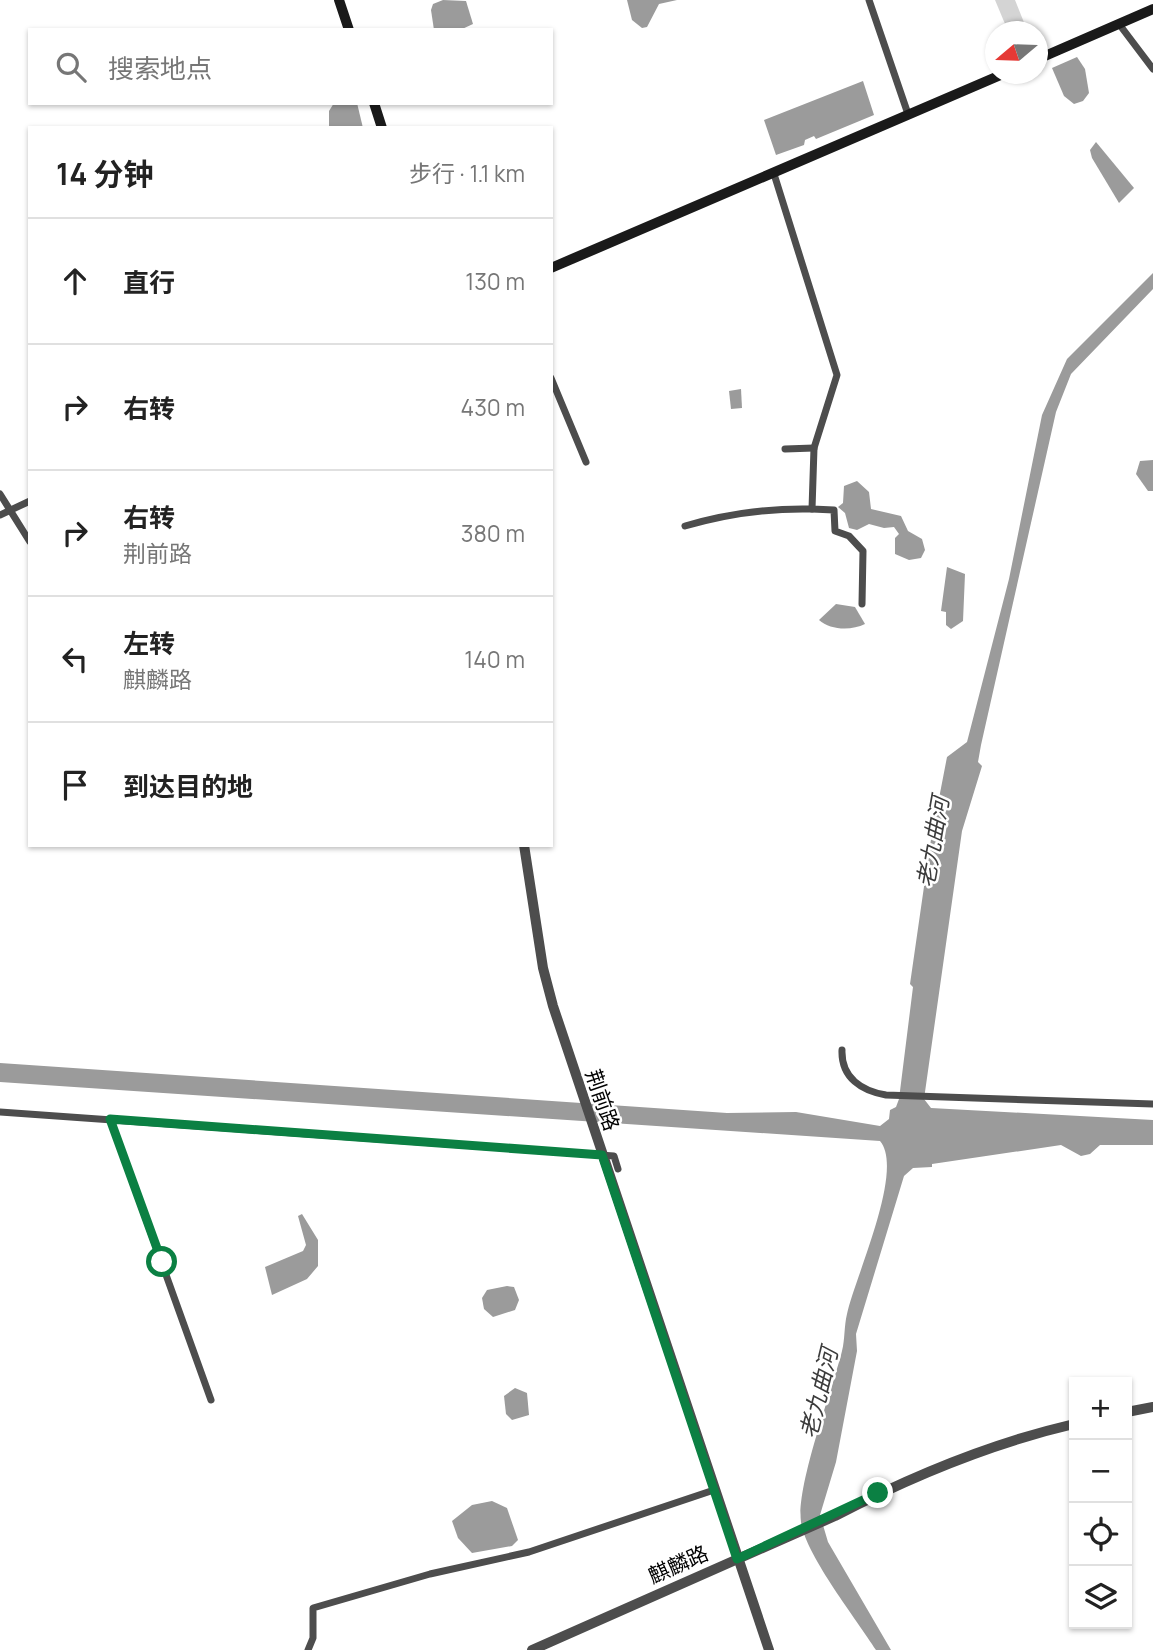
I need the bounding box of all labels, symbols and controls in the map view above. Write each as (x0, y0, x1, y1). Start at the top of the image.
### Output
north arrow (985, 21, 1048, 84)
search box (28, 28, 553, 105)
icon: search (52, 48, 90, 86)
text: 搜索地点 (108, 50, 212, 86)
text: 14 分钟 (56, 153, 153, 194)
text: 步行 · 1.1 km (409, 157, 525, 189)
icon: ahead (56, 262, 94, 300)
text: 直行 (123, 264, 175, 300)
text: 130 m (465, 265, 525, 297)
icon: right (56, 388, 94, 426)
text: 右转 (123, 390, 175, 426)
text: 430 m (461, 391, 525, 423)
text: 右转 (123, 499, 175, 535)
icon: right (56, 514, 94, 552)
text: 380 m (461, 517, 525, 549)
text: 荆前路 (123, 537, 192, 569)
text: 左转 (123, 625, 175, 661)
icon: left (56, 640, 94, 678)
text: 140 m (464, 643, 525, 675)
text: 麒麟路 (123, 663, 192, 695)
icon: arrive (56, 766, 94, 804)
text: 到达目的地 (123, 768, 253, 804)
water label: 老九曲河 (908, 790, 956, 890)
street label: 荆前路 (580, 1066, 626, 1134)
route start (146, 1246, 177, 1277)
water label: 老九曲河 (791, 1341, 846, 1442)
map controls (1069, 1377, 1132, 1629)
button: + (1069, 1377, 1132, 1440)
button: − (1069, 1440, 1132, 1503)
route end (862, 1477, 893, 1508)
button: locate (1069, 1503, 1132, 1566)
street label: 麒麟路 (644, 1538, 712, 1590)
button: layers (1069, 1566, 1132, 1629)

